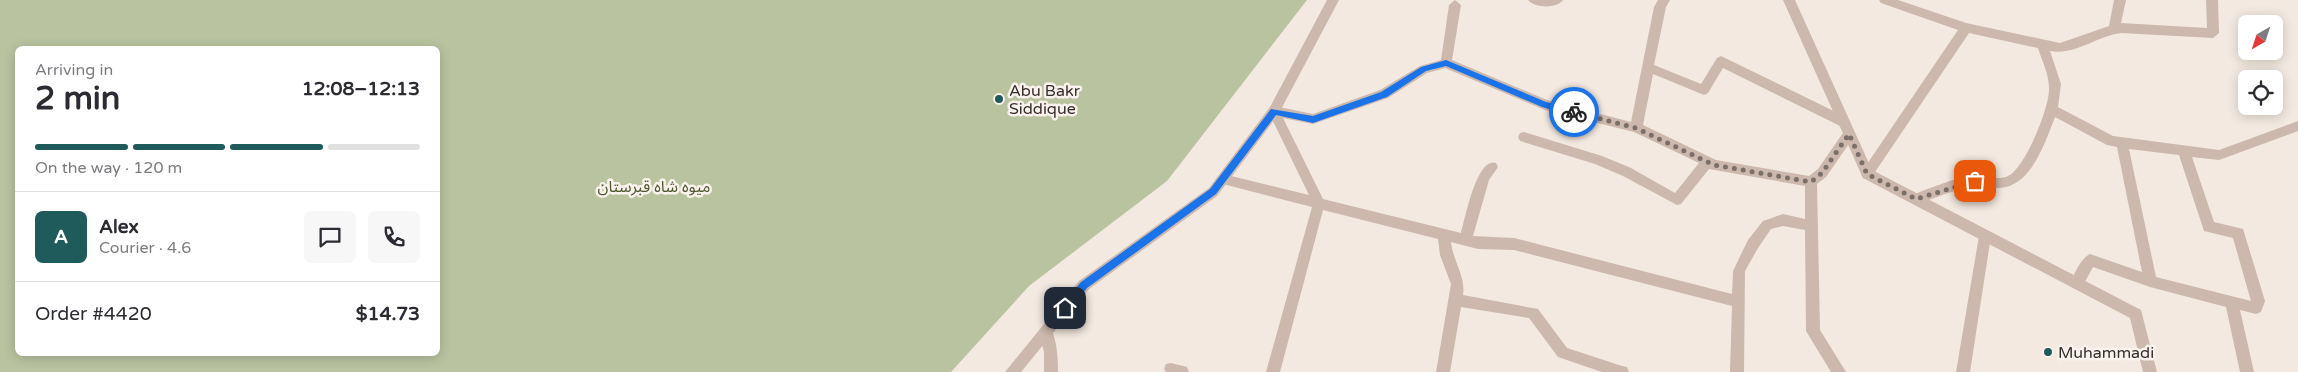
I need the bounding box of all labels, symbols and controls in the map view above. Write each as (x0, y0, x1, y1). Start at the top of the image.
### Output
north arrow (2238, 15, 2282, 60)
map controls (2238, 15, 2283, 115)
text: Arriving in (35, 60, 113, 80)
button: locate (2238, 70, 2283, 115)
text: 12:08–12:13 (302, 78, 420, 100)
text: 2 min (35, 80, 120, 118)
place label: Abu Bakr Siddique (1009, 81, 1081, 119)
courier (1549, 87, 1599, 137)
marker: Abu Bakr Siddique (993, 93, 1005, 105)
icon: bike (1560, 98, 1588, 126)
text: On the way · 120 m (35, 158, 182, 178)
pin (1954, 160, 1996, 202)
icon: bag (1961, 167, 1989, 195)
park label: میوہ شاہ قبرستان (597, 177, 711, 197)
button: chat (304, 211, 356, 263)
button: phone (368, 211, 420, 263)
text: Alex (99, 216, 139, 238)
text: A (54, 226, 68, 248)
text: Courier · 4.6 (99, 238, 191, 258)
pin (1044, 287, 1086, 329)
icon: home (1051, 294, 1079, 322)
text: Order #4420 (35, 303, 152, 325)
text: $14.73 (356, 303, 420, 325)
place label: Muhammadi (2058, 343, 2154, 363)
marker: Muhammadi (2042, 346, 2054, 358)

